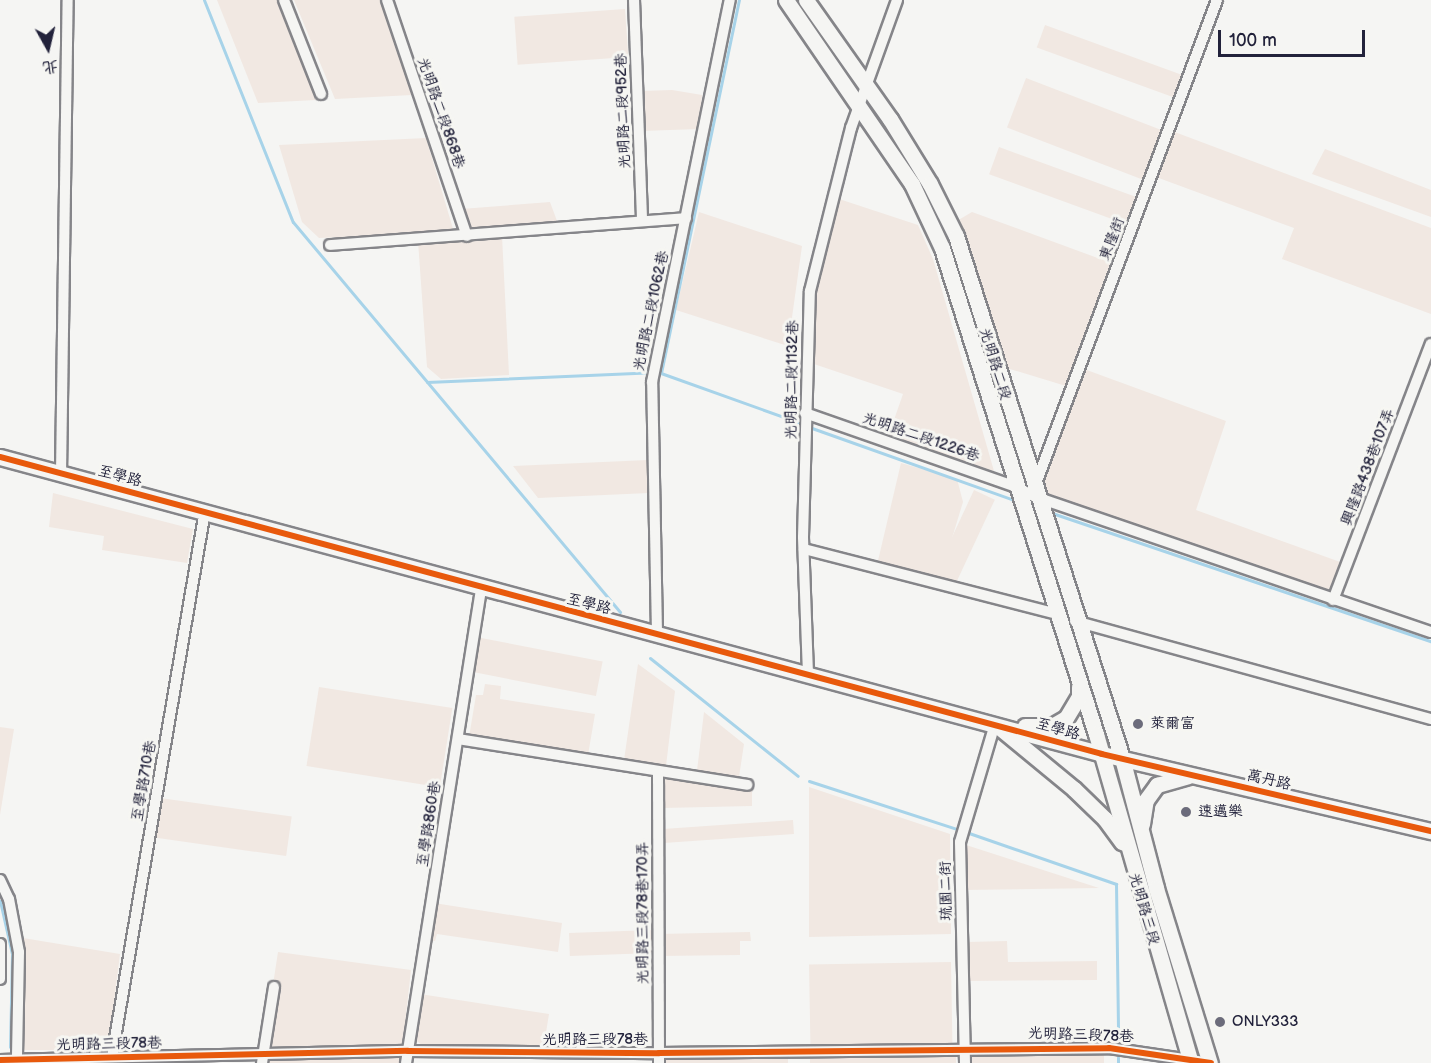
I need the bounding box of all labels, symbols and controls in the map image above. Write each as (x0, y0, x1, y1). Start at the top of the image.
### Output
north arrow (18, 18, 78, 78)
scale bar (1221, 18, 1368, 56)
text: 100 m (1229, 30, 1277, 51)
street label: 光明路二段952巷 (612, 53, 634, 169)
street label: 光明路二段868巷 (414, 55, 468, 171)
text: 北 (41, 56, 60, 77)
street label: 東隆街 (1096, 215, 1128, 263)
street label: 光明路二段1062巷 (629, 249, 673, 373)
street label: 光明路二段1132巷 (782, 320, 802, 440)
street label: 光明路二段 (975, 326, 1015, 402)
street label: 興隆路438巷107弄 (1337, 406, 1399, 528)
street label: 光明路二段1226巷 (860, 409, 982, 465)
street label: 至學路 (96, 461, 144, 491)
street label: 至學路 (565, 590, 613, 618)
street label: 至學路 (1034, 714, 1082, 744)
place label: 萊爾富 (1150, 715, 1195, 733)
marker: 萊爾富 (1131, 717, 1145, 731)
street label: 至學路710巷 (128, 739, 160, 823)
street label: 萬丹路 (1245, 766, 1293, 794)
street label: 至學路860巷 (413, 780, 445, 868)
place label: 速邁樂 (1198, 803, 1243, 821)
marker: 速邁樂 (1179, 805, 1193, 819)
street label: 光明路三段78巷170弄 (634, 841, 652, 985)
street label: 琉園二街 (936, 861, 956, 921)
street label: 光明路三段 (1125, 870, 1163, 948)
place label: ONLY333 (1232, 1013, 1298, 1031)
marker: ONLY333 (1213, 1015, 1227, 1029)
street label: 光明路三段78巷 (1028, 1024, 1134, 1046)
street label: 光明路三段78巷 (542, 1031, 648, 1049)
street label: 光明路三段78巷 (56, 1034, 162, 1054)

